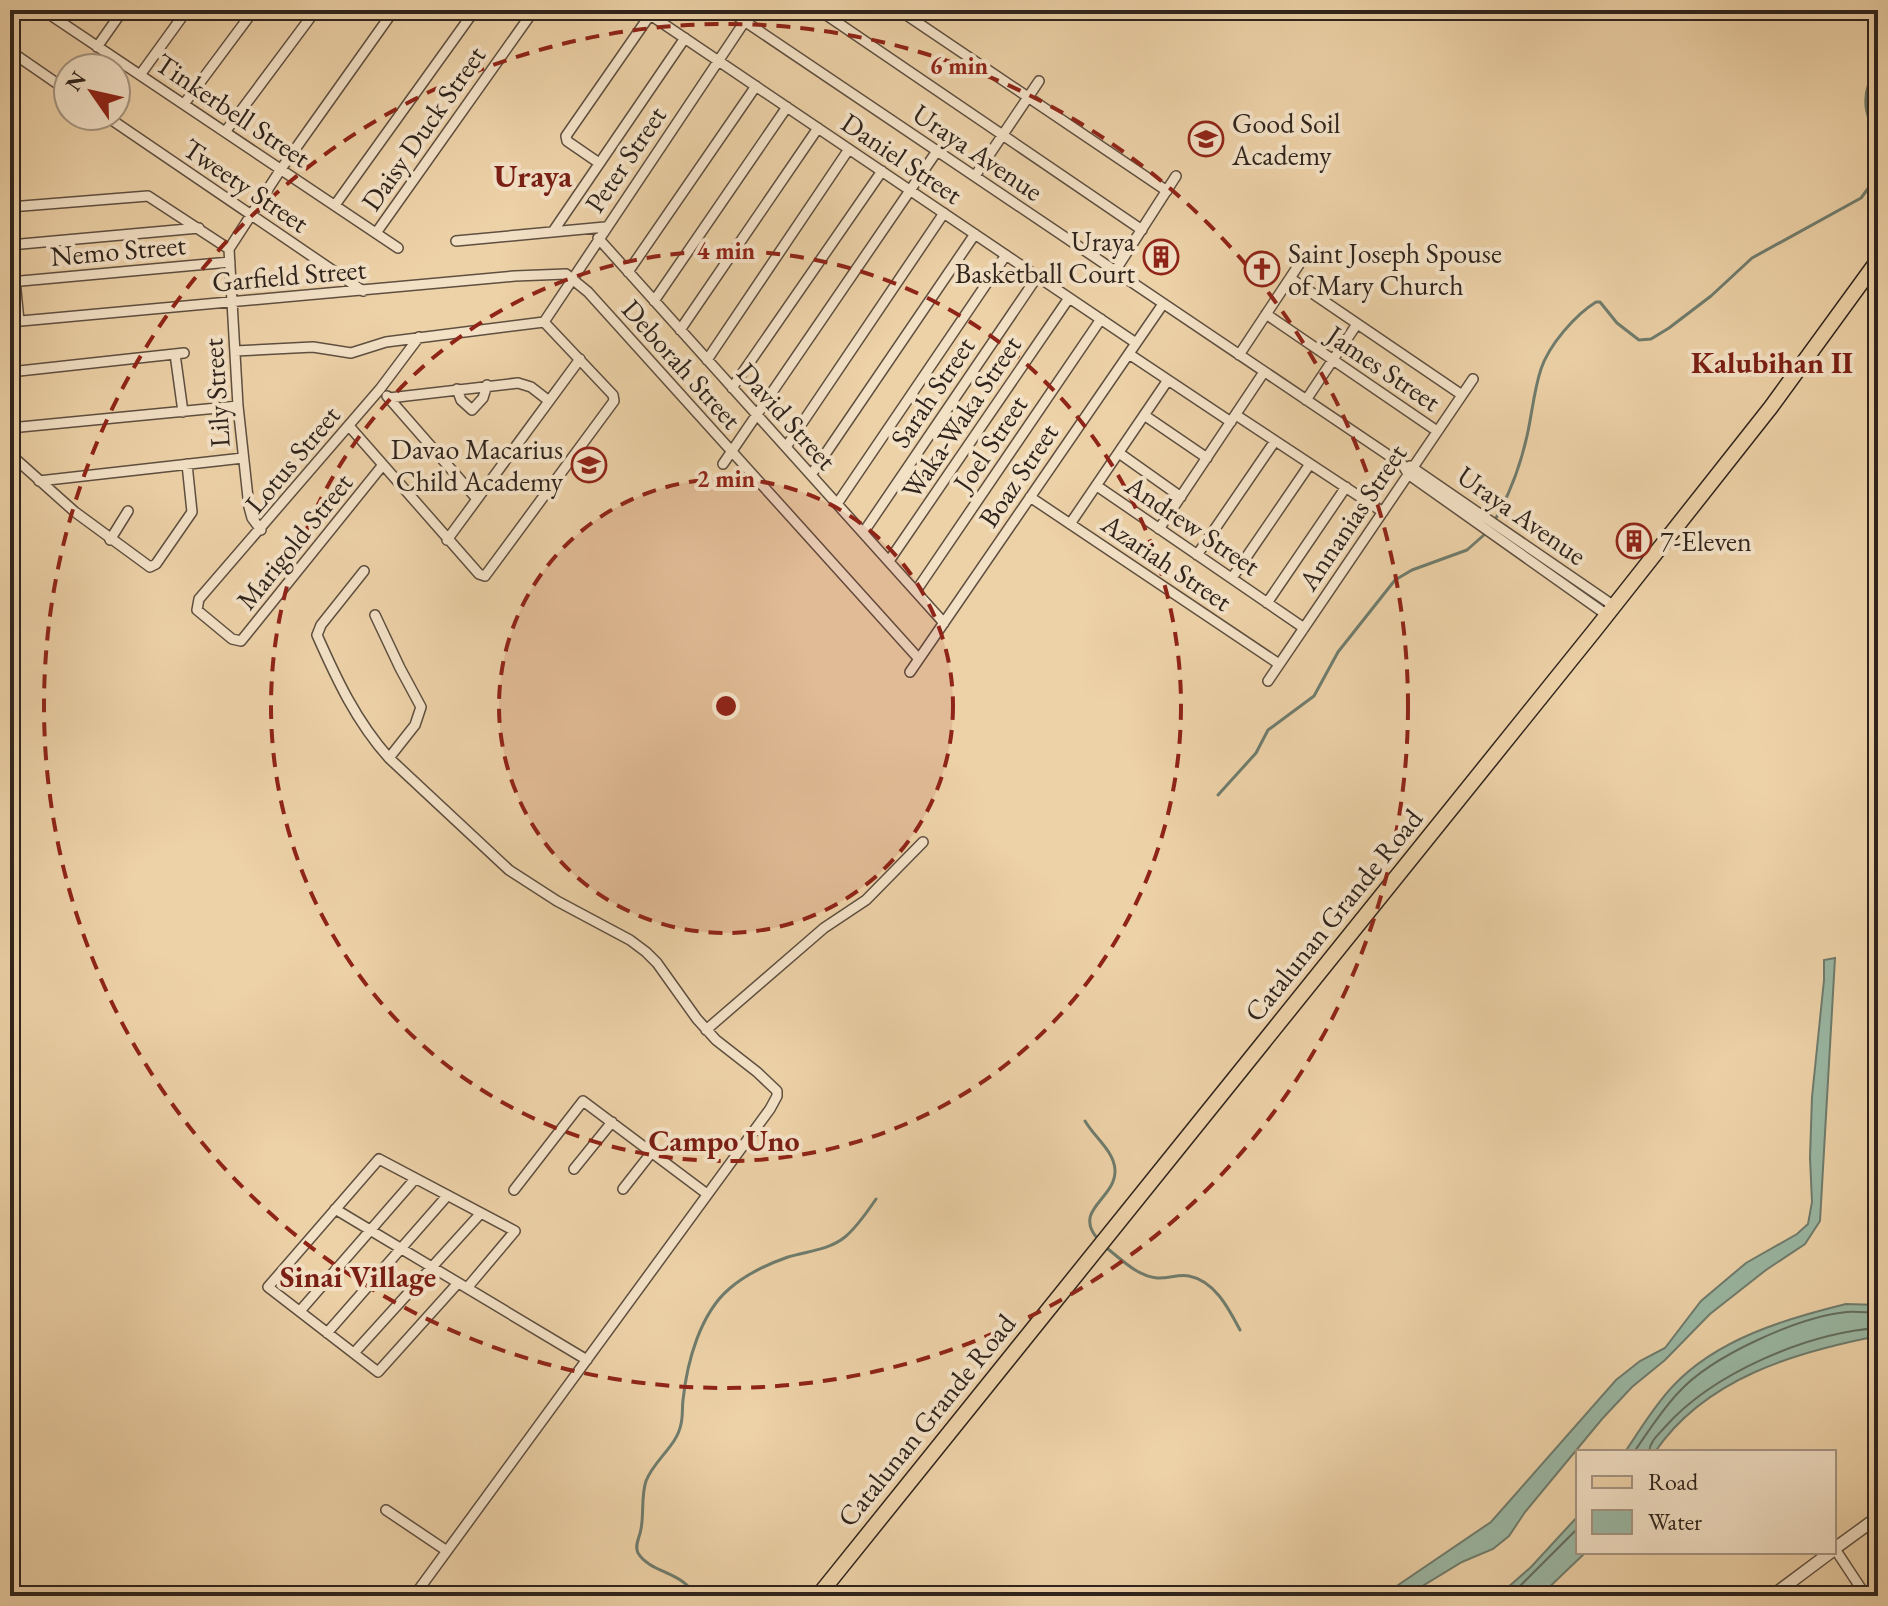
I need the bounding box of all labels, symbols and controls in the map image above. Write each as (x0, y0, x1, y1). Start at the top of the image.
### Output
street label: Daisy Duck Street (353, 38, 493, 217)
street label: Tinkerbell Street (148, 45, 318, 175)
text: 6 min (930, 50, 989, 81)
north arrow (52, 52, 132, 132)
text: N (59, 65, 93, 97)
street label: Uraya Avenue (906, 95, 1050, 209)
street label: Peter Street (576, 99, 674, 219)
street label: Daniel Street (834, 104, 970, 212)
place label: Good Soil Academy (1231, 105, 1341, 173)
school or university icon: Good Soil Academy (1187, 120, 1225, 158)
street label: Tweety Street (176, 130, 316, 240)
district label: Uraya (494, 155, 573, 197)
place label: Uraya Basketball Court (955, 223, 1136, 291)
street label: Nemo Street (49, 226, 187, 274)
text: 4 min (697, 235, 756, 266)
place label: Saint Joseph Spouse of Mary Church (1288, 235, 1502, 303)
building icon: Uraya Basketball Court (1142, 238, 1180, 276)
street label: Garfield Street (211, 250, 368, 300)
church icon: Saint Joseph Spouse of Mary Church (1243, 250, 1281, 288)
street label: Deborah Street (614, 292, 750, 437)
street label: James Street (1319, 316, 1448, 419)
street label: Waka-Waka Street (893, 328, 1029, 506)
street label: Sarah Street (882, 329, 982, 454)
street label: Lily Street (194, 337, 238, 449)
district label: Kalubihan II (1691, 343, 1853, 382)
street label: David Street (729, 355, 845, 477)
street label: Joel Street (944, 388, 1035, 500)
street label: Lotus Street (236, 398, 348, 520)
street label: Boaz Street (970, 416, 1066, 534)
place label: Davao Macarius Child Academy (391, 431, 564, 499)
street label: Annanias Street (1289, 437, 1414, 598)
school or university icon: Davao Macarius Child Academy (570, 446, 608, 484)
street label: Uraya Avenue (1450, 457, 1594, 573)
text: 2 min (697, 463, 756, 494)
street label: Marigold Street (228, 465, 360, 617)
street label: Andrew Street (1118, 466, 1267, 583)
street label: Azariah Street (1094, 505, 1239, 619)
building icon: 7-Eleven (1615, 522, 1653, 560)
place label: 7-Eleven (1660, 523, 1752, 559)
centre of rings (712, 692, 740, 720)
street label: Catalunan Grande Road (1236, 801, 1431, 1029)
district label: Campo Uno (648, 1121, 800, 1160)
district label: Sinai Village (280, 1257, 436, 1296)
street label: Catalunan Grande Road (829, 1306, 1024, 1534)
legend (1576, 1450, 1836, 1554)
text: Road (1648, 1466, 1699, 1497)
text: Water (1648, 1506, 1702, 1537)

